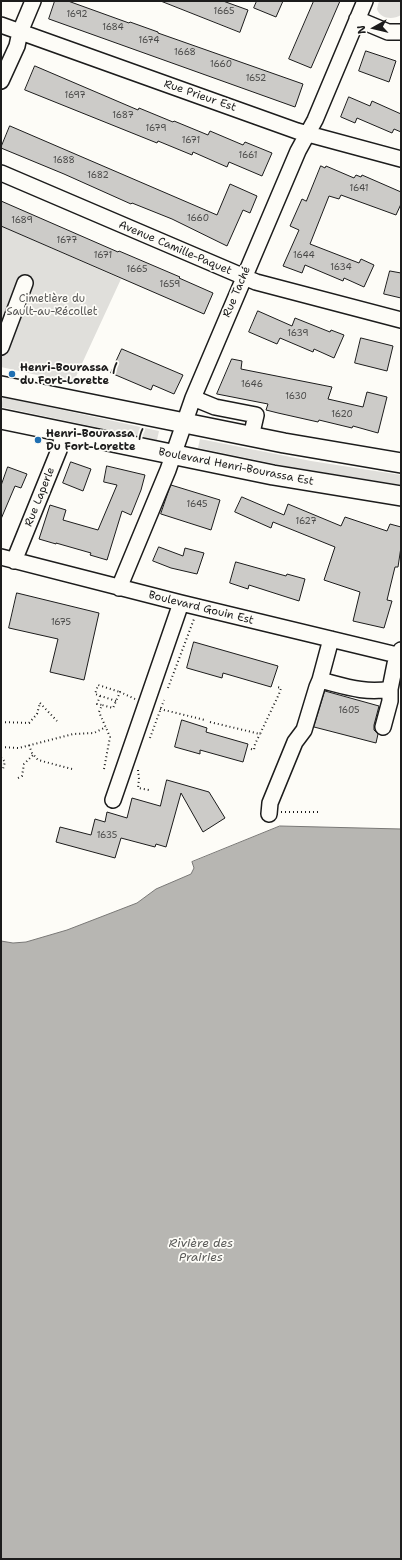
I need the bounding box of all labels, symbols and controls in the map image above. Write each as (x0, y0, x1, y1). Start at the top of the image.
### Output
house number: 1665 (214, 7, 234, 17)
north arrow (354, 8, 394, 48)
house number: 1692 (66, 10, 88, 20)
house number: 1684 (102, 23, 124, 33)
text: N (354, 24, 370, 35)
house number: 1674 (139, 36, 159, 46)
house number: 1668 (174, 48, 196, 58)
house number: 1660 (210, 60, 232, 70)
house number: 1652 (246, 74, 266, 84)
street label: Rue Prieur Est (162, 77, 238, 115)
house number: 1697 (64, 91, 86, 101)
house number: 1687 (112, 111, 134, 121)
house number: 1679 (145, 124, 167, 134)
house number: 1671 (182, 136, 200, 146)
house number: 1661 (239, 151, 257, 161)
house number: 1688 (53, 156, 75, 166)
house number: 1682 (87, 171, 109, 181)
house number: 1641 (349, 184, 369, 194)
house number: 1660 (187, 214, 209, 224)
house number: 1689 (11, 216, 33, 226)
street label: Avenue Camille-Paquet (116, 218, 234, 278)
house number: 1677 (57, 236, 77, 246)
house number: 1671 (94, 251, 112, 261)
house number: 1644 (293, 251, 315, 261)
house number: 1634 (330, 263, 352, 273)
house number: 1665 (127, 265, 147, 275)
street label: Rue Taché (220, 265, 254, 319)
house number: 1659 (160, 280, 180, 290)
park label: Cimetière du Sault-au-Récollet (6, 292, 98, 318)
house number: 1639 (287, 329, 309, 339)
place label: Henri-Bourassa / du Fort-Lorette (20, 361, 117, 387)
marker: Henri-Bourassa / du Fort-Lorette (7, 369, 17, 379)
house number: 1646 (241, 380, 263, 390)
house number: 1630 (285, 392, 307, 402)
house number: 1620 (331, 410, 353, 420)
place label: Henri-Bourassa / Du Fort-Lorette (46, 427, 143, 453)
marker: Henri-Bourassa / Du Fort-Lorette (33, 435, 43, 445)
street label: Boulevard Henri-Bourassa Est (157, 445, 315, 489)
street label: Rue Laperle (22, 465, 58, 529)
house number: 1645 (187, 500, 207, 510)
house number: 1627 (295, 517, 317, 527)
street label: Boulevard Gouin Est (147, 589, 255, 627)
house number: 1675 (51, 618, 71, 628)
house number: 1605 (338, 706, 360, 716)
house number: 1635 (97, 831, 117, 841)
water label: Rivière des Prairies (169, 1237, 233, 1265)

